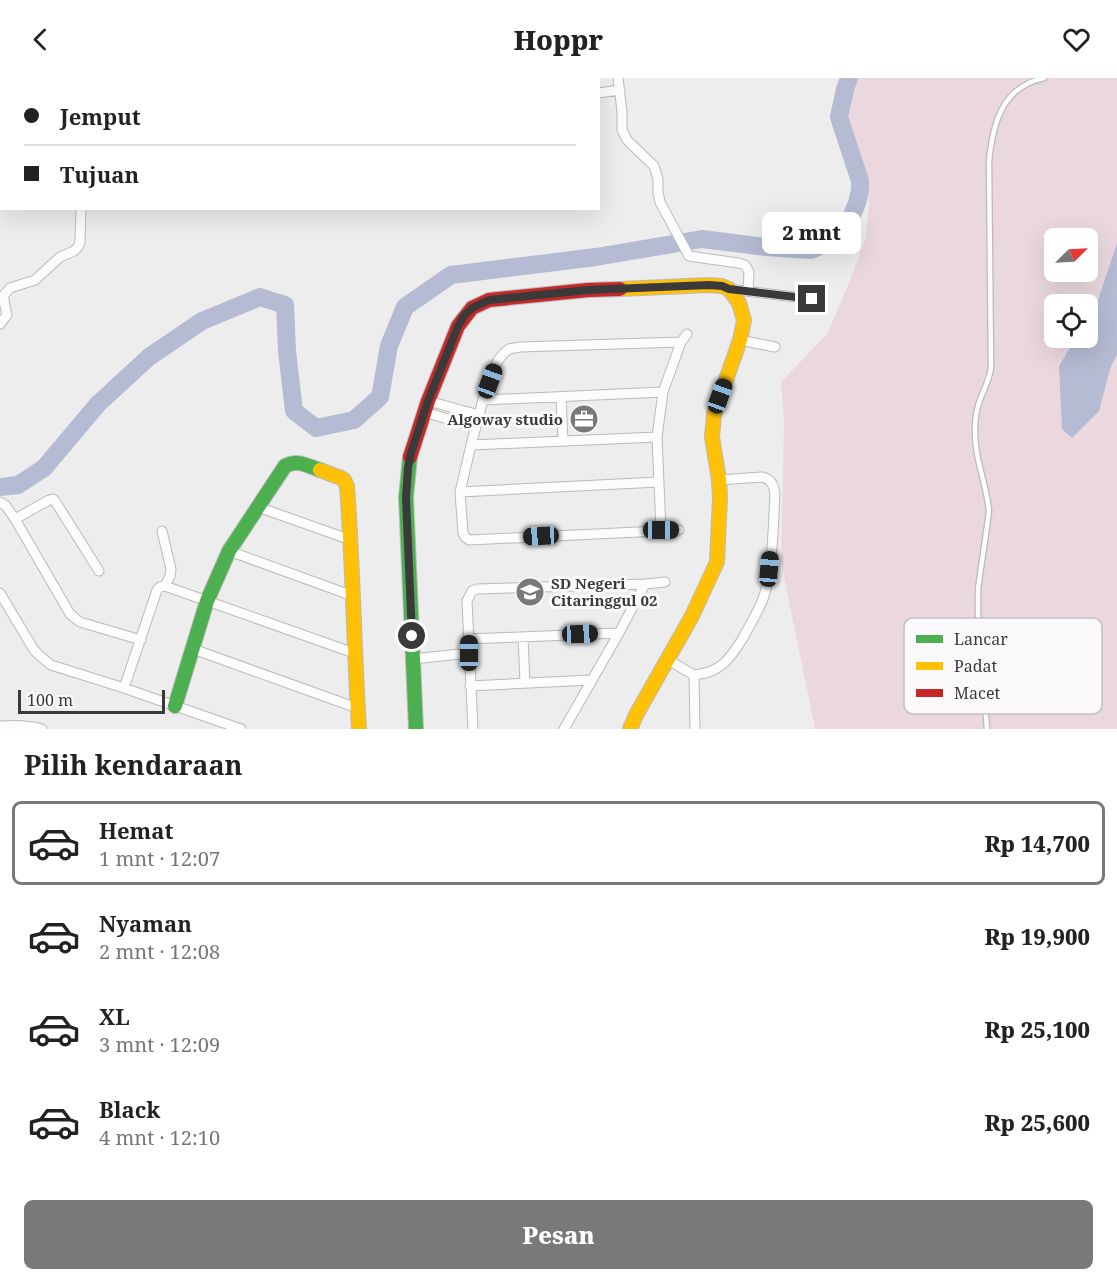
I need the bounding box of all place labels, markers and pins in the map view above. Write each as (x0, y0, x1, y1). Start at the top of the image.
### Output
office icon: Algoway studio (568, 403, 600, 435)
place label: Algoway studio (447, 409, 563, 429)
place label: SD Negeri Citaringgul 02 (551, 573, 657, 610)
school or university icon: SD Negeri Citaringgul 02 (514, 576, 546, 608)

